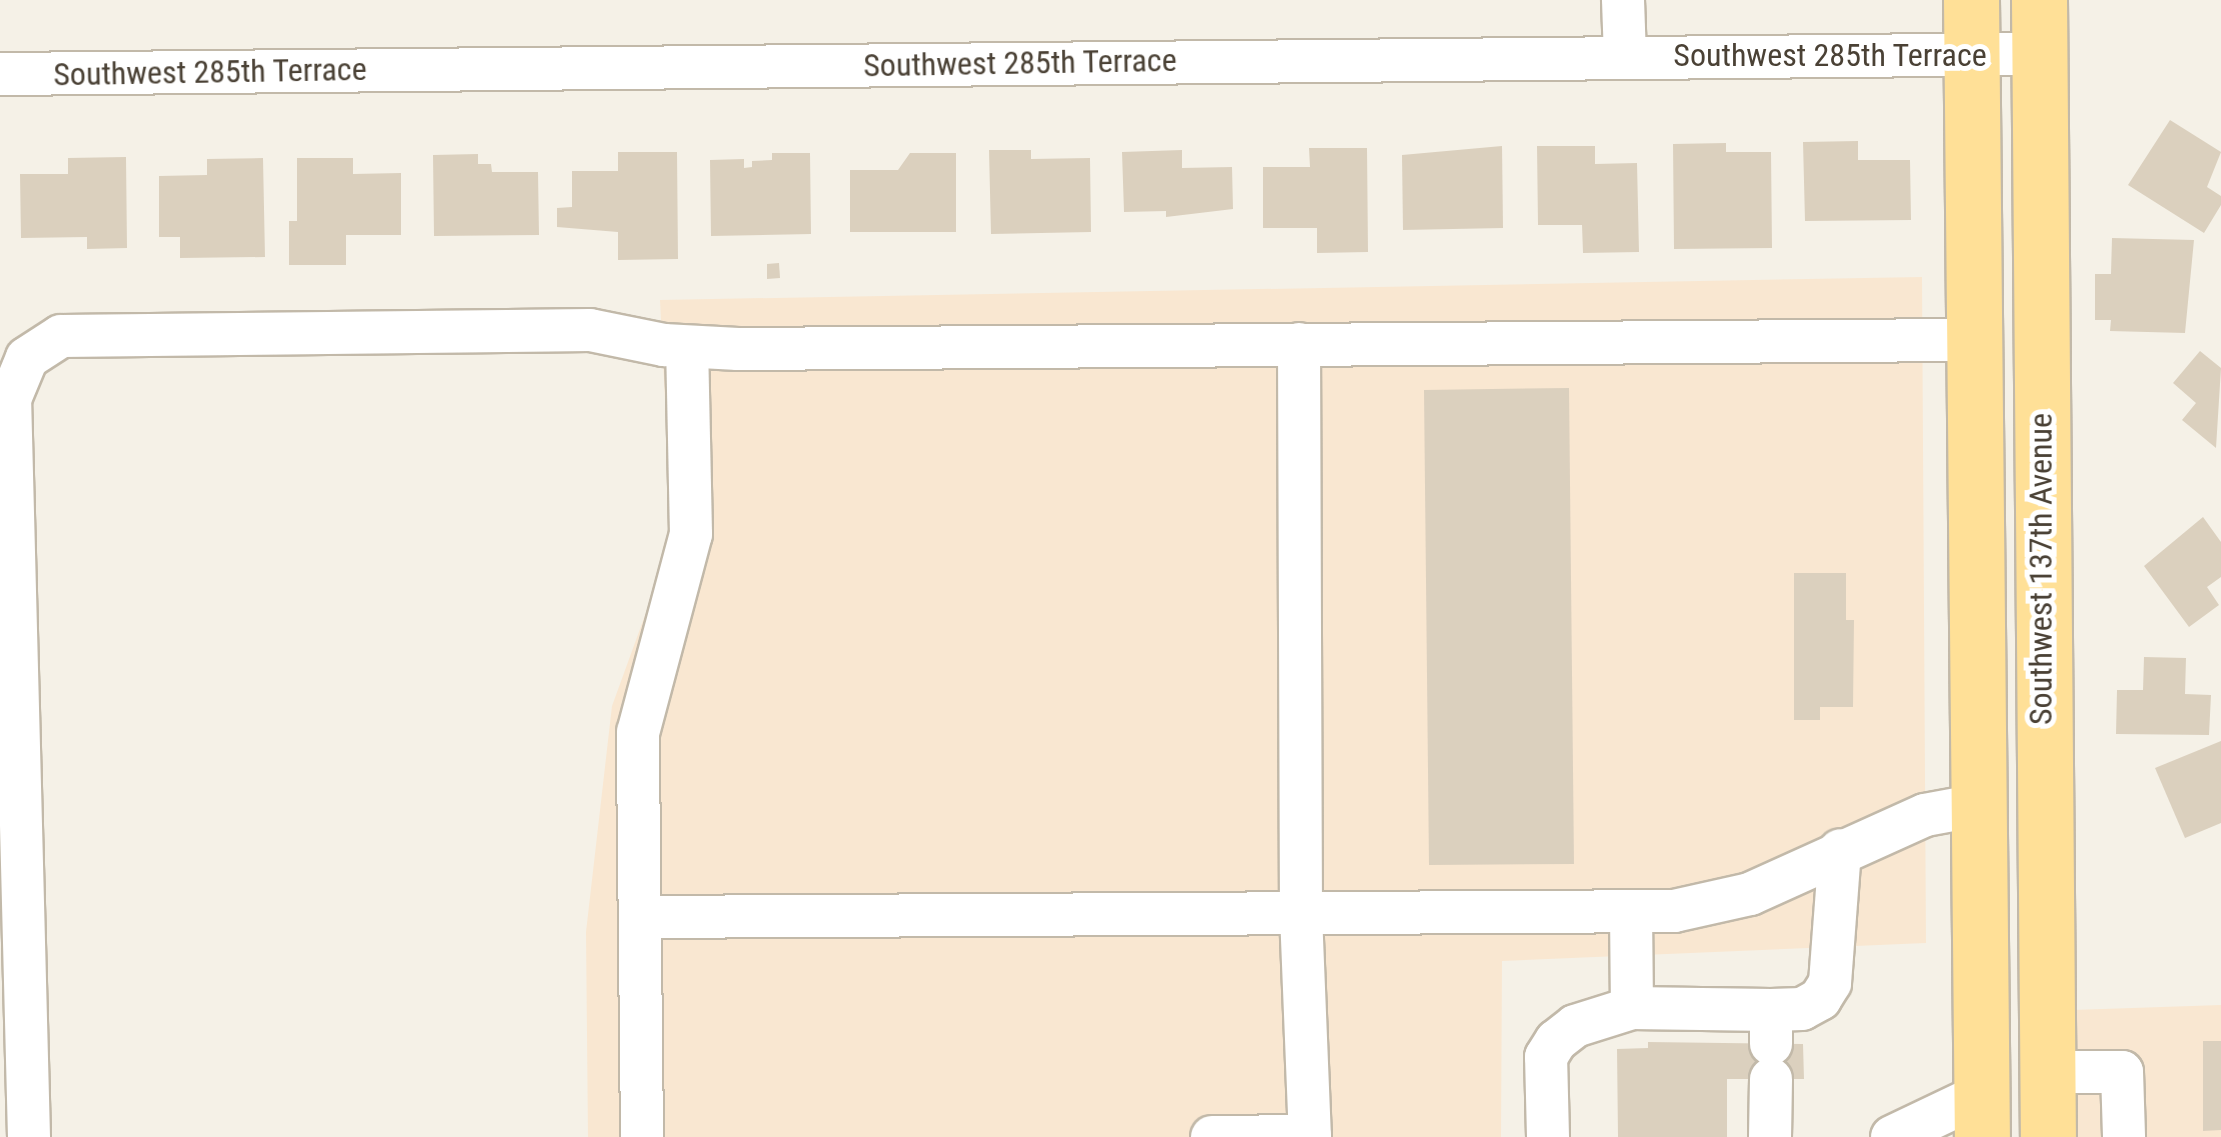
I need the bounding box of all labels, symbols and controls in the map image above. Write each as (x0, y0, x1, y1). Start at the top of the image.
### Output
street label: Southwest 285th Terrace (1673, 36, 1987, 74)
street label: Southwest 285th Terrace (863, 41, 1177, 85)
street label: Southwest 285th Terrace (53, 50, 367, 94)
street label: Southwest 137th Avenue (2022, 413, 2060, 725)

